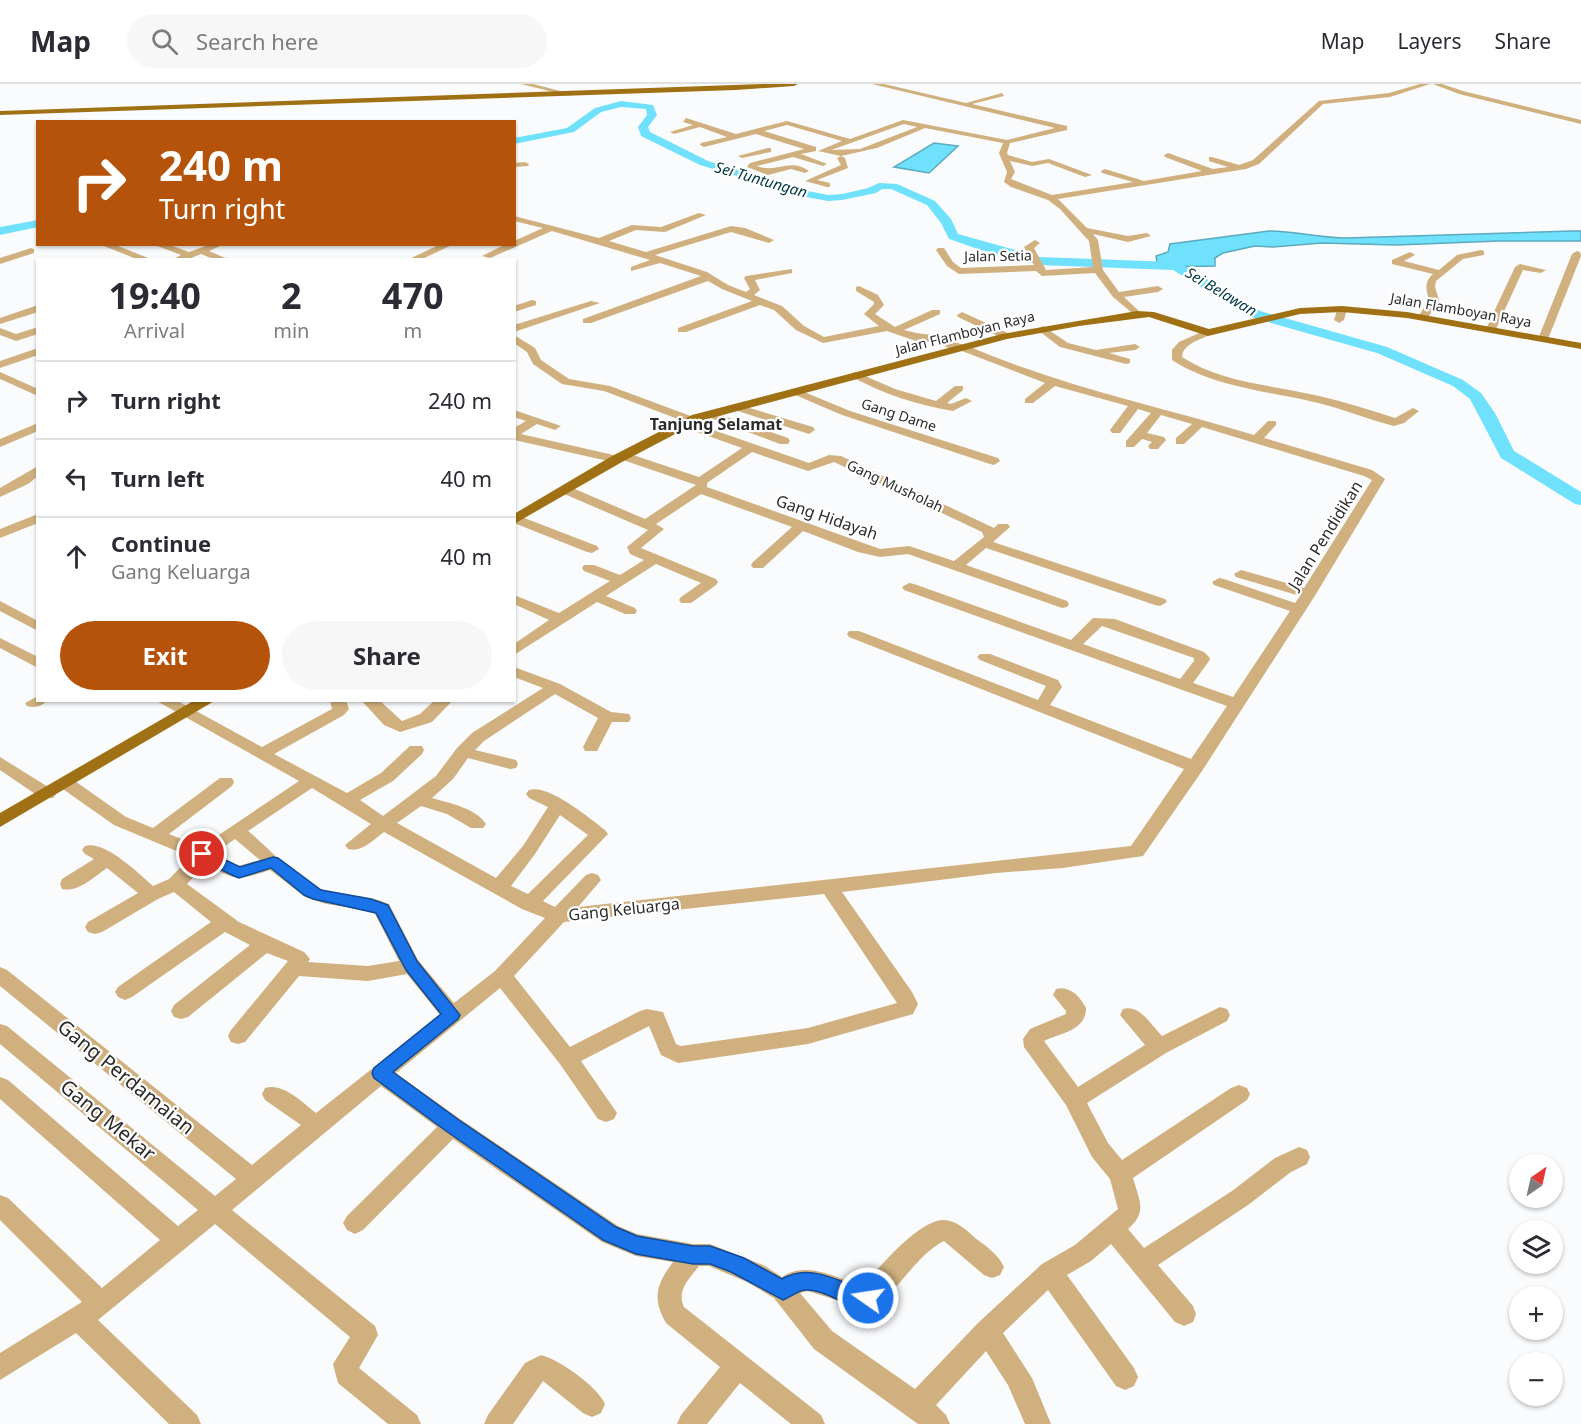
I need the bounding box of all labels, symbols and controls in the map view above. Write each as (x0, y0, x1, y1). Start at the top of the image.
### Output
search box (127, 14, 547, 68)
text: Map (30, 22, 91, 60)
icon: search (148, 25, 181, 58)
text: Search here (196, 26, 318, 56)
text: Map (1321, 27, 1365, 55)
text: Layers (1398, 27, 1462, 55)
text: Share (1495, 27, 1551, 55)
text: 240 m (159, 136, 283, 193)
icon: right (60, 144, 138, 222)
water label: Sei Tuntungan (713, 156, 810, 202)
text: Turn right (159, 190, 285, 227)
street label: Jalan Setia (962, 245, 1032, 266)
water label: Sei Belawan (1182, 262, 1261, 320)
text: 19:40 (108, 271, 201, 320)
text: 2 (281, 271, 302, 320)
text: 470 (382, 271, 444, 320)
street label: Jalan Flamboyan Raya (1387, 287, 1533, 331)
street label: Jalan Flamboyan Raya (891, 306, 1037, 360)
text: Arrival (124, 317, 185, 344)
text: min (273, 317, 309, 344)
text: m (403, 317, 422, 344)
icon: right (60, 384, 93, 417)
text: Turn right (111, 385, 221, 415)
text: 240 m (428, 385, 492, 415)
street label: Gang Dame (859, 393, 939, 436)
district label: Tanjung Selamat (650, 413, 782, 435)
street label: Gang Musholah (844, 455, 946, 516)
icon: left (60, 462, 93, 495)
text: Turn left (111, 463, 205, 493)
text: 40 m (441, 463, 492, 493)
street label: Jalan Pendidikan (1282, 476, 1367, 595)
street label: Gang Hidayah (773, 489, 881, 545)
text: Continue (111, 528, 211, 558)
icon: ahead (60, 540, 93, 573)
text: 40 m (441, 541, 492, 571)
text: Gang Keluarga (111, 558, 251, 585)
button: Exit (60, 621, 270, 690)
button: Share (282, 621, 492, 690)
pin (176, 828, 227, 879)
icon: arrive (185, 837, 218, 870)
street label: Gang Keluarga (567, 892, 681, 926)
street label: Gang Perdamaian (52, 1013, 201, 1140)
street label: Gang Mekar (55, 1073, 162, 1166)
north arrow (1509, 1154, 1563, 1208)
map controls (1509, 1154, 1563, 1406)
button: layers (1509, 1220, 1563, 1274)
position arrow (836, 1266, 900, 1330)
button: + (1509, 1286, 1563, 1340)
button: − (1509, 1352, 1563, 1406)

